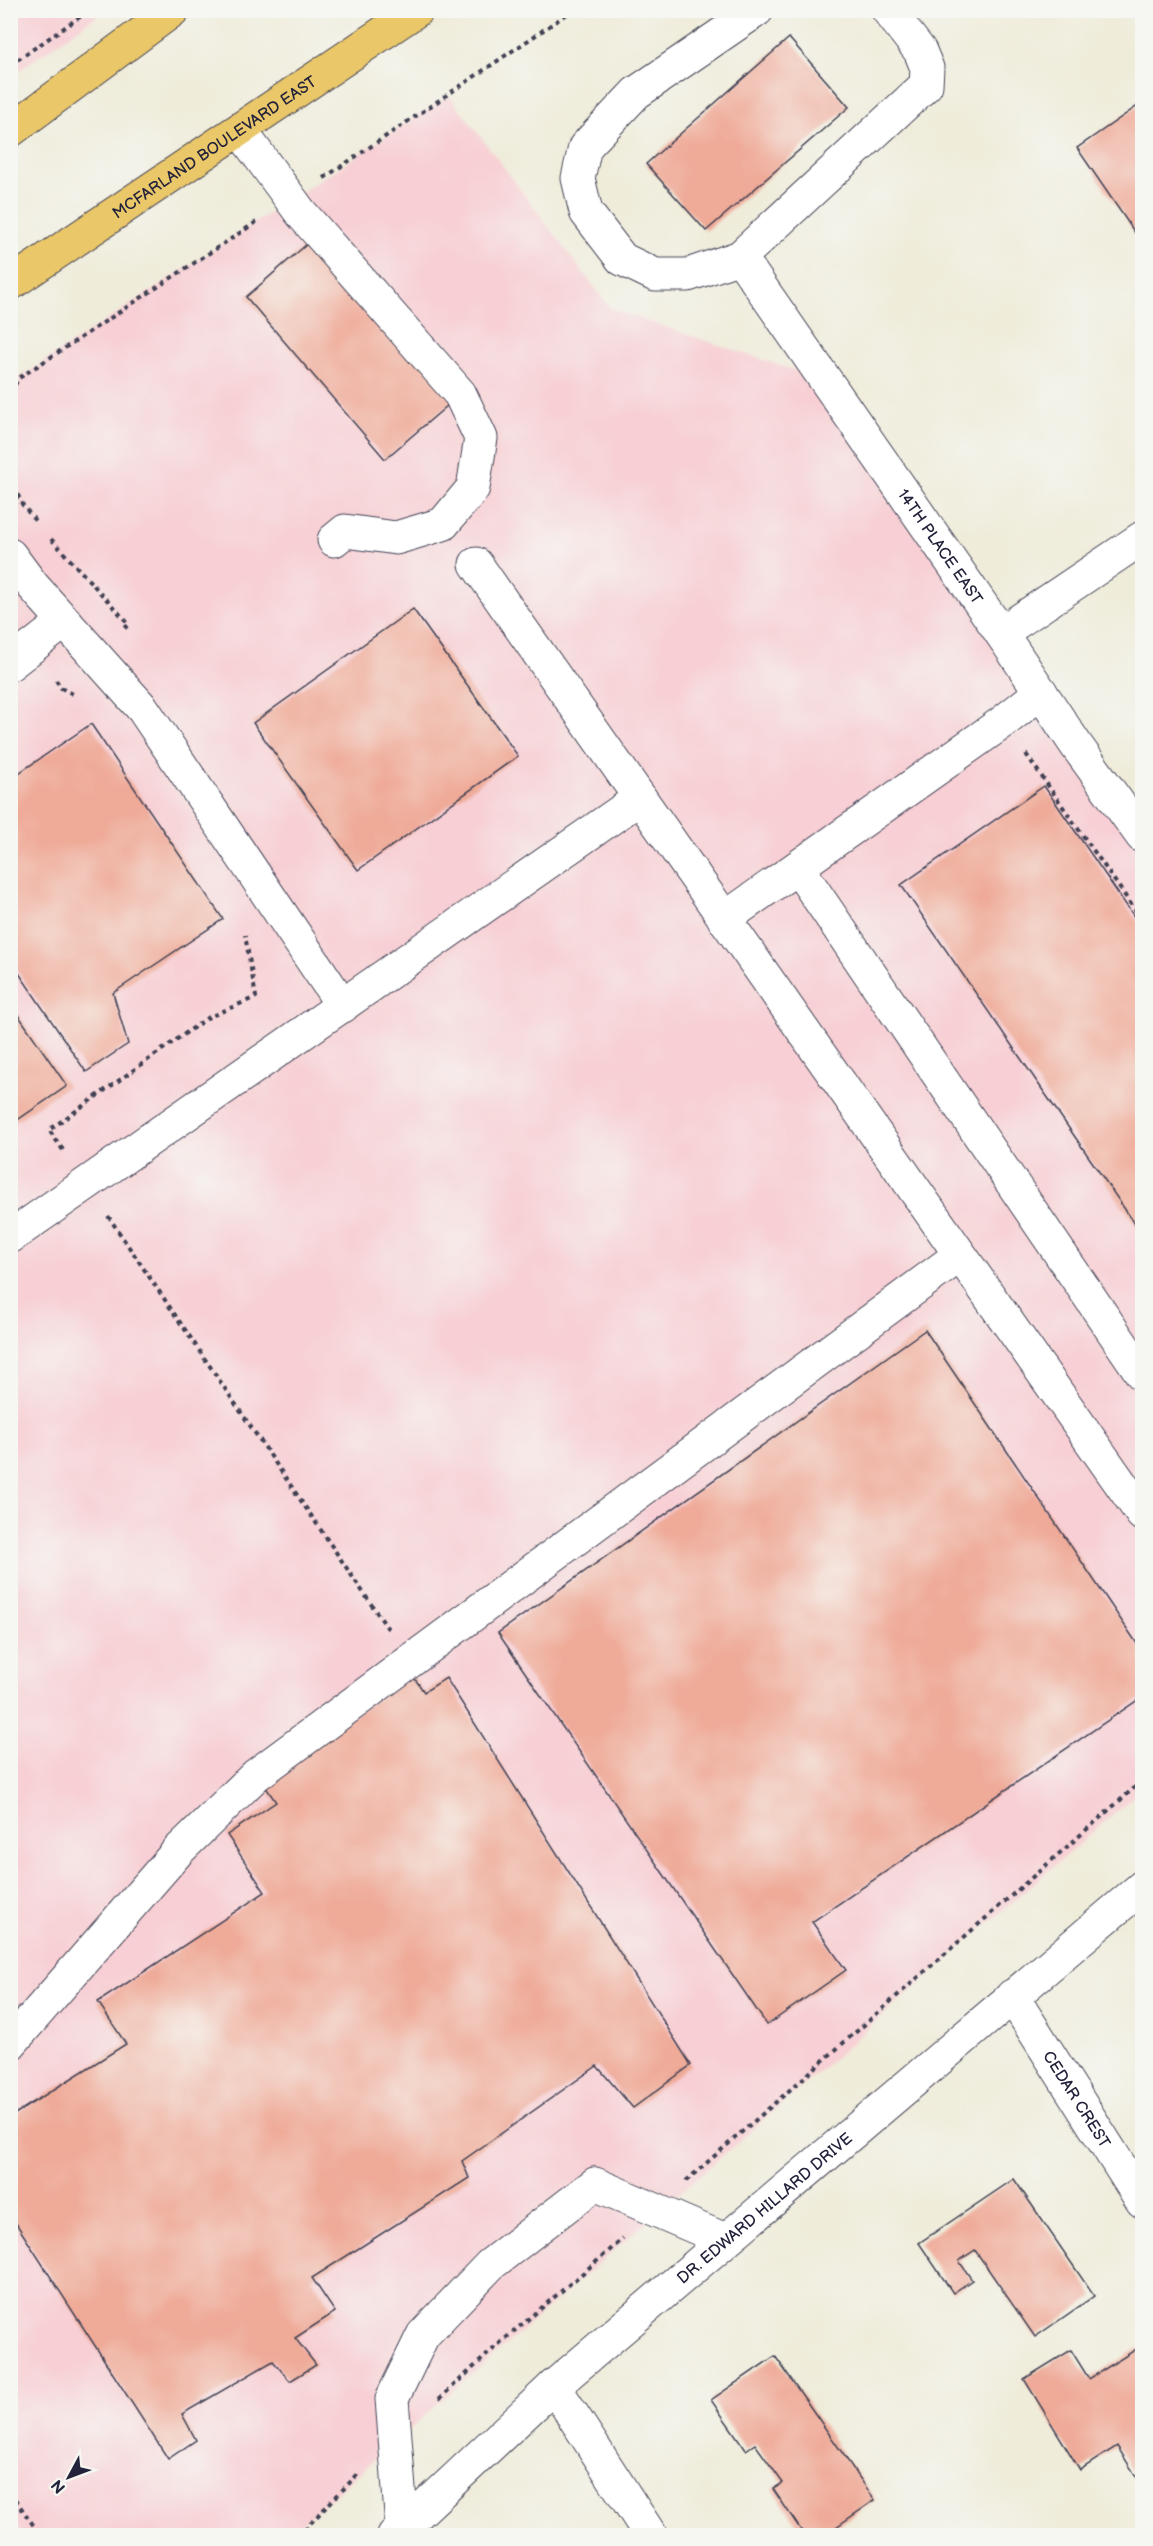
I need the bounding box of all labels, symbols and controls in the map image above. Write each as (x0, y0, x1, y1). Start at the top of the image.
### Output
street label: MCFARLAND BOULEVARD EAST (109, 72, 321, 223)
street label: 14TH PLACE EAST (893, 486, 986, 609)
street label: CEDAR CREST (1038, 2048, 1114, 2152)
street label: DR. EDWARD HILLARD DRIVE (674, 2129, 857, 2288)
north arrow (39, 2447, 99, 2507)
text: N (48, 2475, 70, 2497)

